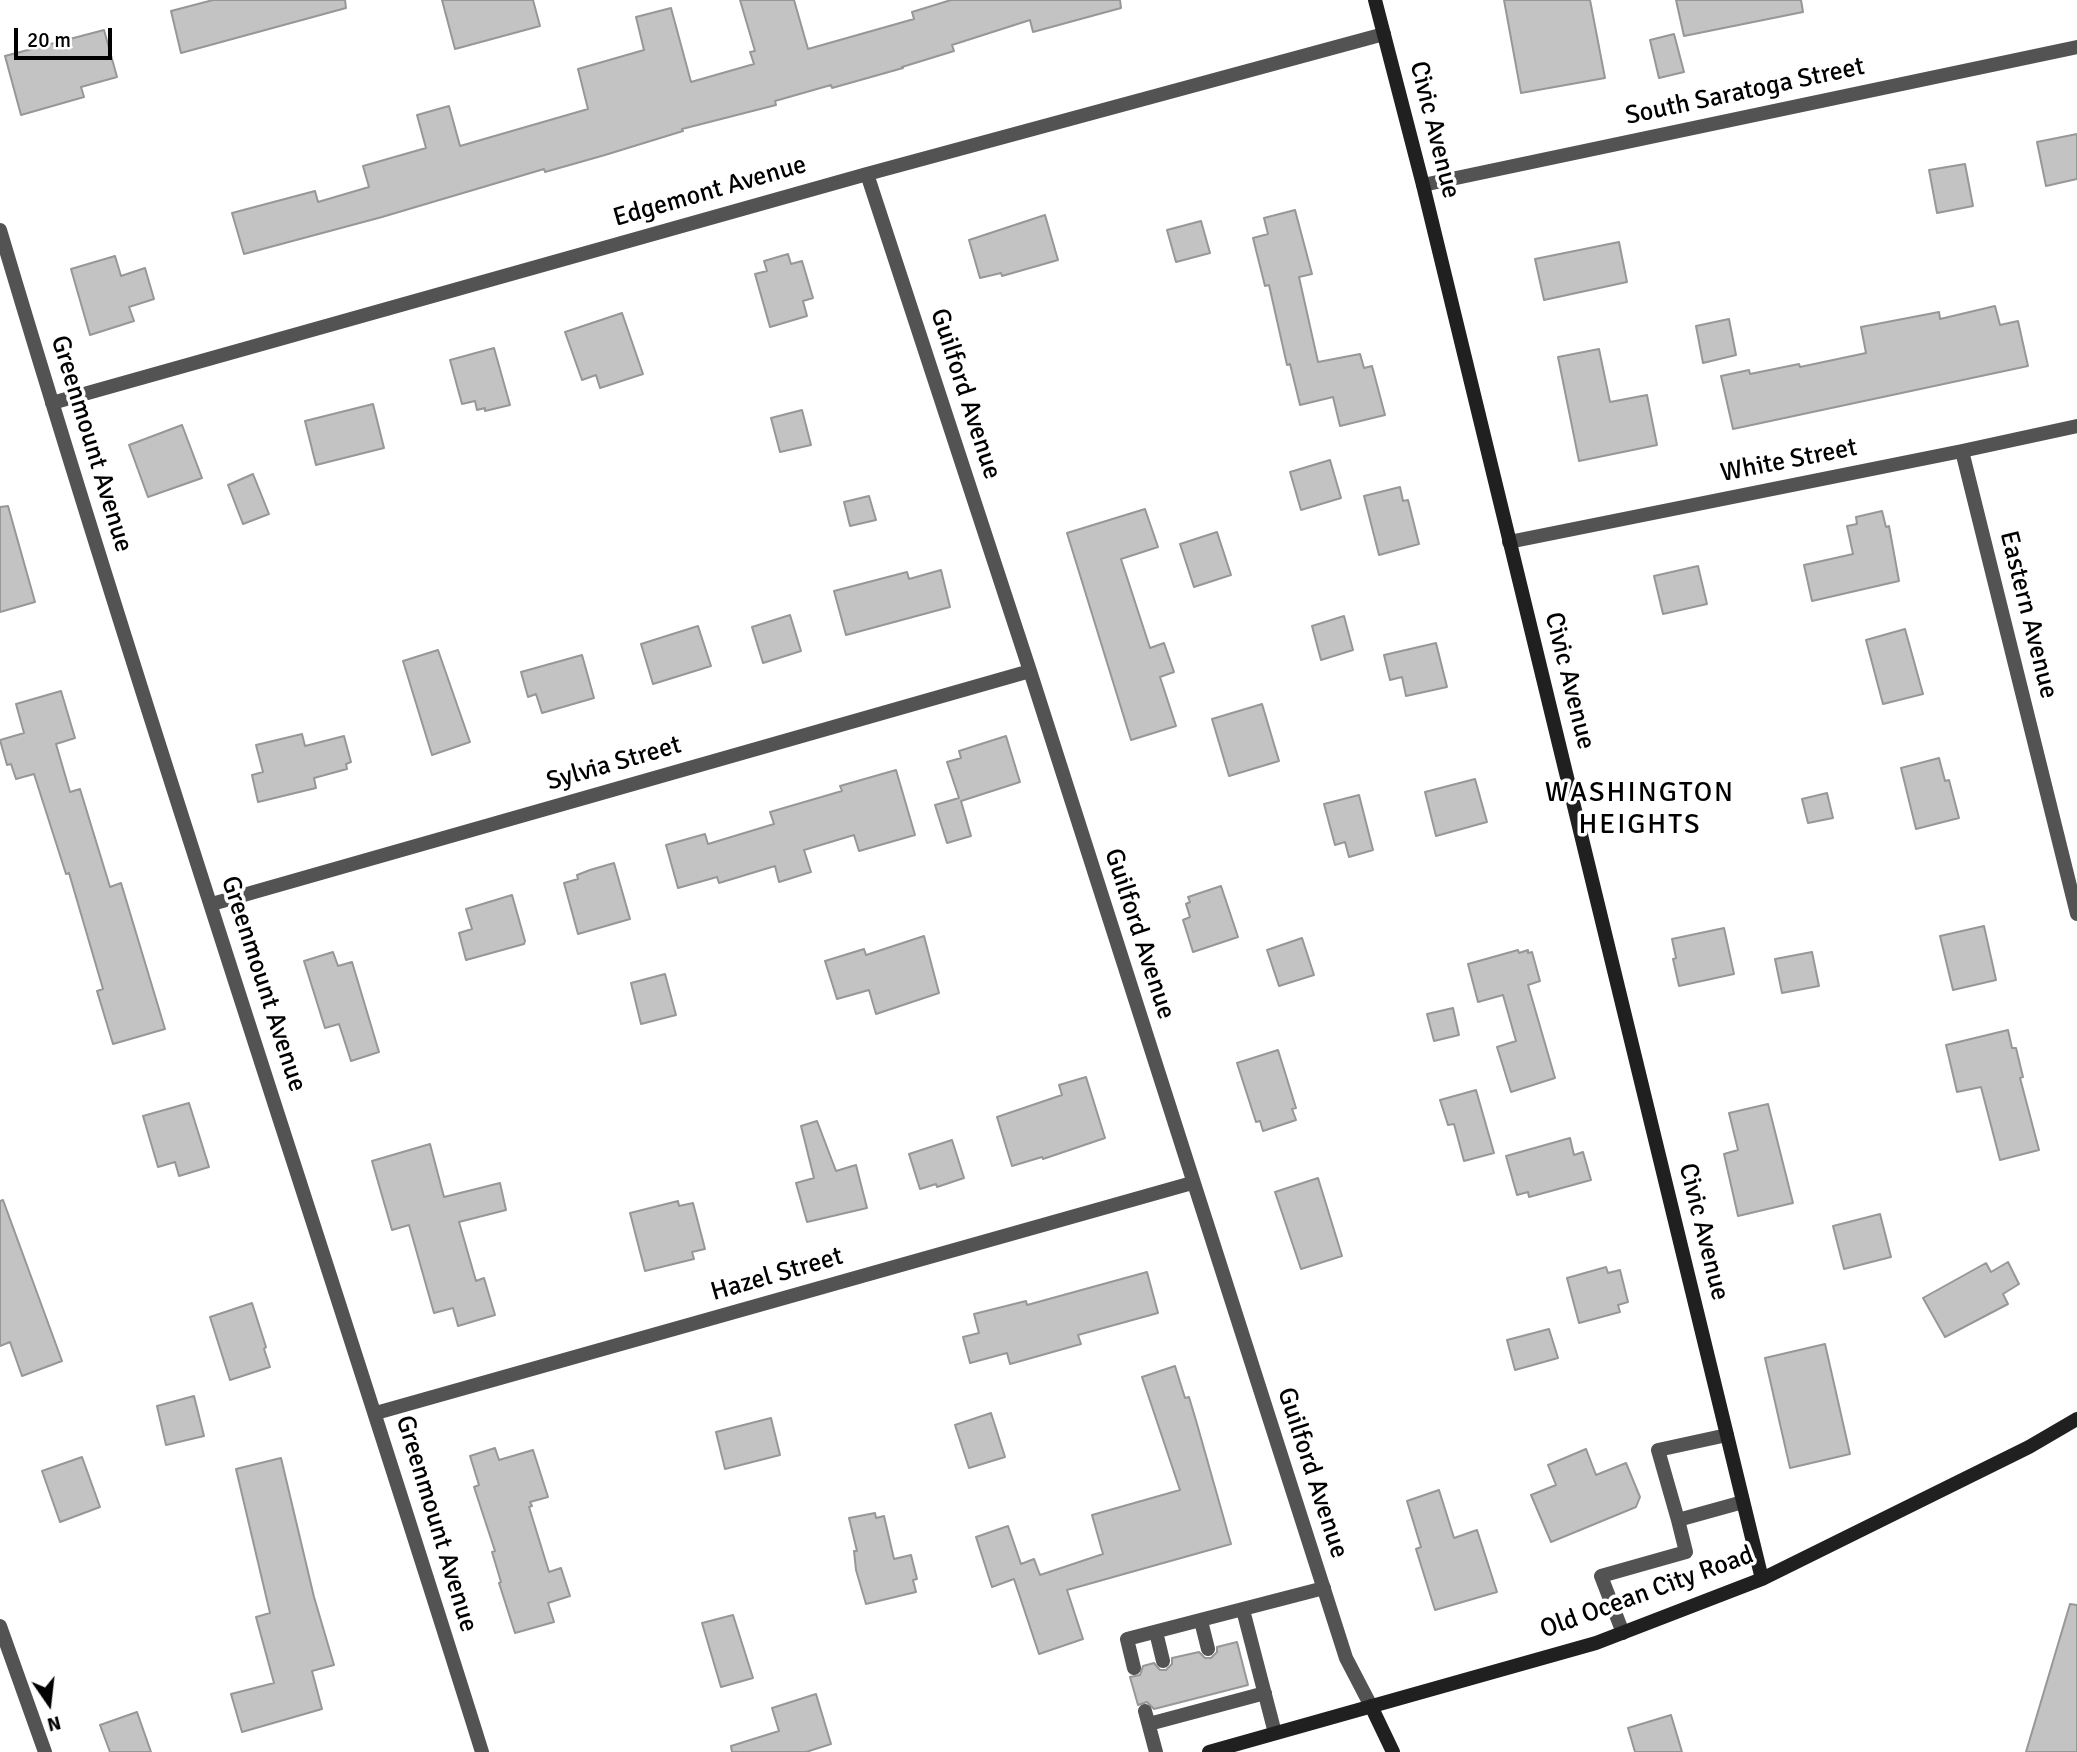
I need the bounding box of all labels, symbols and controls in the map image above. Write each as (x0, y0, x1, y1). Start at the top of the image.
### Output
scale bar (18, 14, 116, 58)
text: 20 m (27, 27, 71, 53)
street label: South Saratoga Street (1623, 51, 1867, 133)
street label: Civic Avenue (1402, 58, 1466, 202)
street label: Edgemont Avenue (610, 150, 810, 234)
street label: Guilford Avenue (923, 305, 1007, 483)
street label: Greenmount Avenue (43, 332, 139, 556)
street label: White Street (1718, 432, 1860, 490)
street label: Eastern Avenue (1992, 528, 2064, 702)
street label: Civic Avenue (1537, 609, 1601, 753)
street label: Sylvia Street (543, 730, 685, 798)
district label: WASHINGTON HEIGHTS (1546, 777, 1734, 843)
street label: Guilford Avenue (1097, 845, 1181, 1023)
street label: Greenmount Avenue (213, 872, 313, 1096)
street label: Civic Avenue (1671, 1160, 1735, 1304)
street label: Hazel Street (707, 1241, 847, 1309)
street label: Guilford Avenue (1270, 1384, 1354, 1562)
street label: Greenmount Avenue (388, 1412, 484, 1636)
street label: Old Ocean City Road (1536, 1540, 1758, 1646)
north arrow (14, 1668, 84, 1738)
text: N (45, 1710, 63, 1737)

